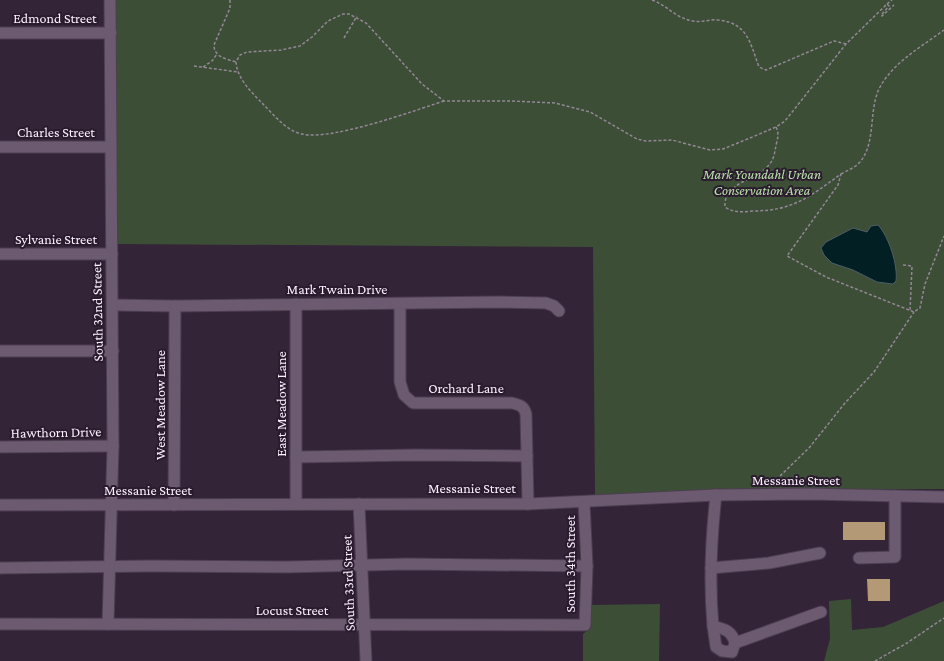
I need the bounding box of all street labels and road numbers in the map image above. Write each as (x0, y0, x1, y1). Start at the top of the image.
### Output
street label: Edmond Street (13, 10, 97, 26)
street label: Charles Street (17, 124, 95, 140)
street label: Sylvanie Street (15, 231, 97, 247)
street label: South 32nd Street (88, 262, 106, 362)
street label: Mark Twain Drive (287, 281, 387, 297)
street label: West Meadow Lane (152, 350, 168, 460)
street label: East Meadow Lane (273, 351, 289, 457)
street label: Orchard Lane (428, 380, 504, 396)
street label: Hawthorn Drive (11, 423, 101, 441)
street label: Messanie Street (752, 472, 840, 488)
street label: Messanie Street (428, 480, 516, 496)
street label: Messanie Street (104, 482, 192, 498)
street label: South 34th Street (562, 515, 578, 613)
street label: South 33rd Street (338, 534, 358, 631)
street label: Locust Street (256, 602, 329, 618)

